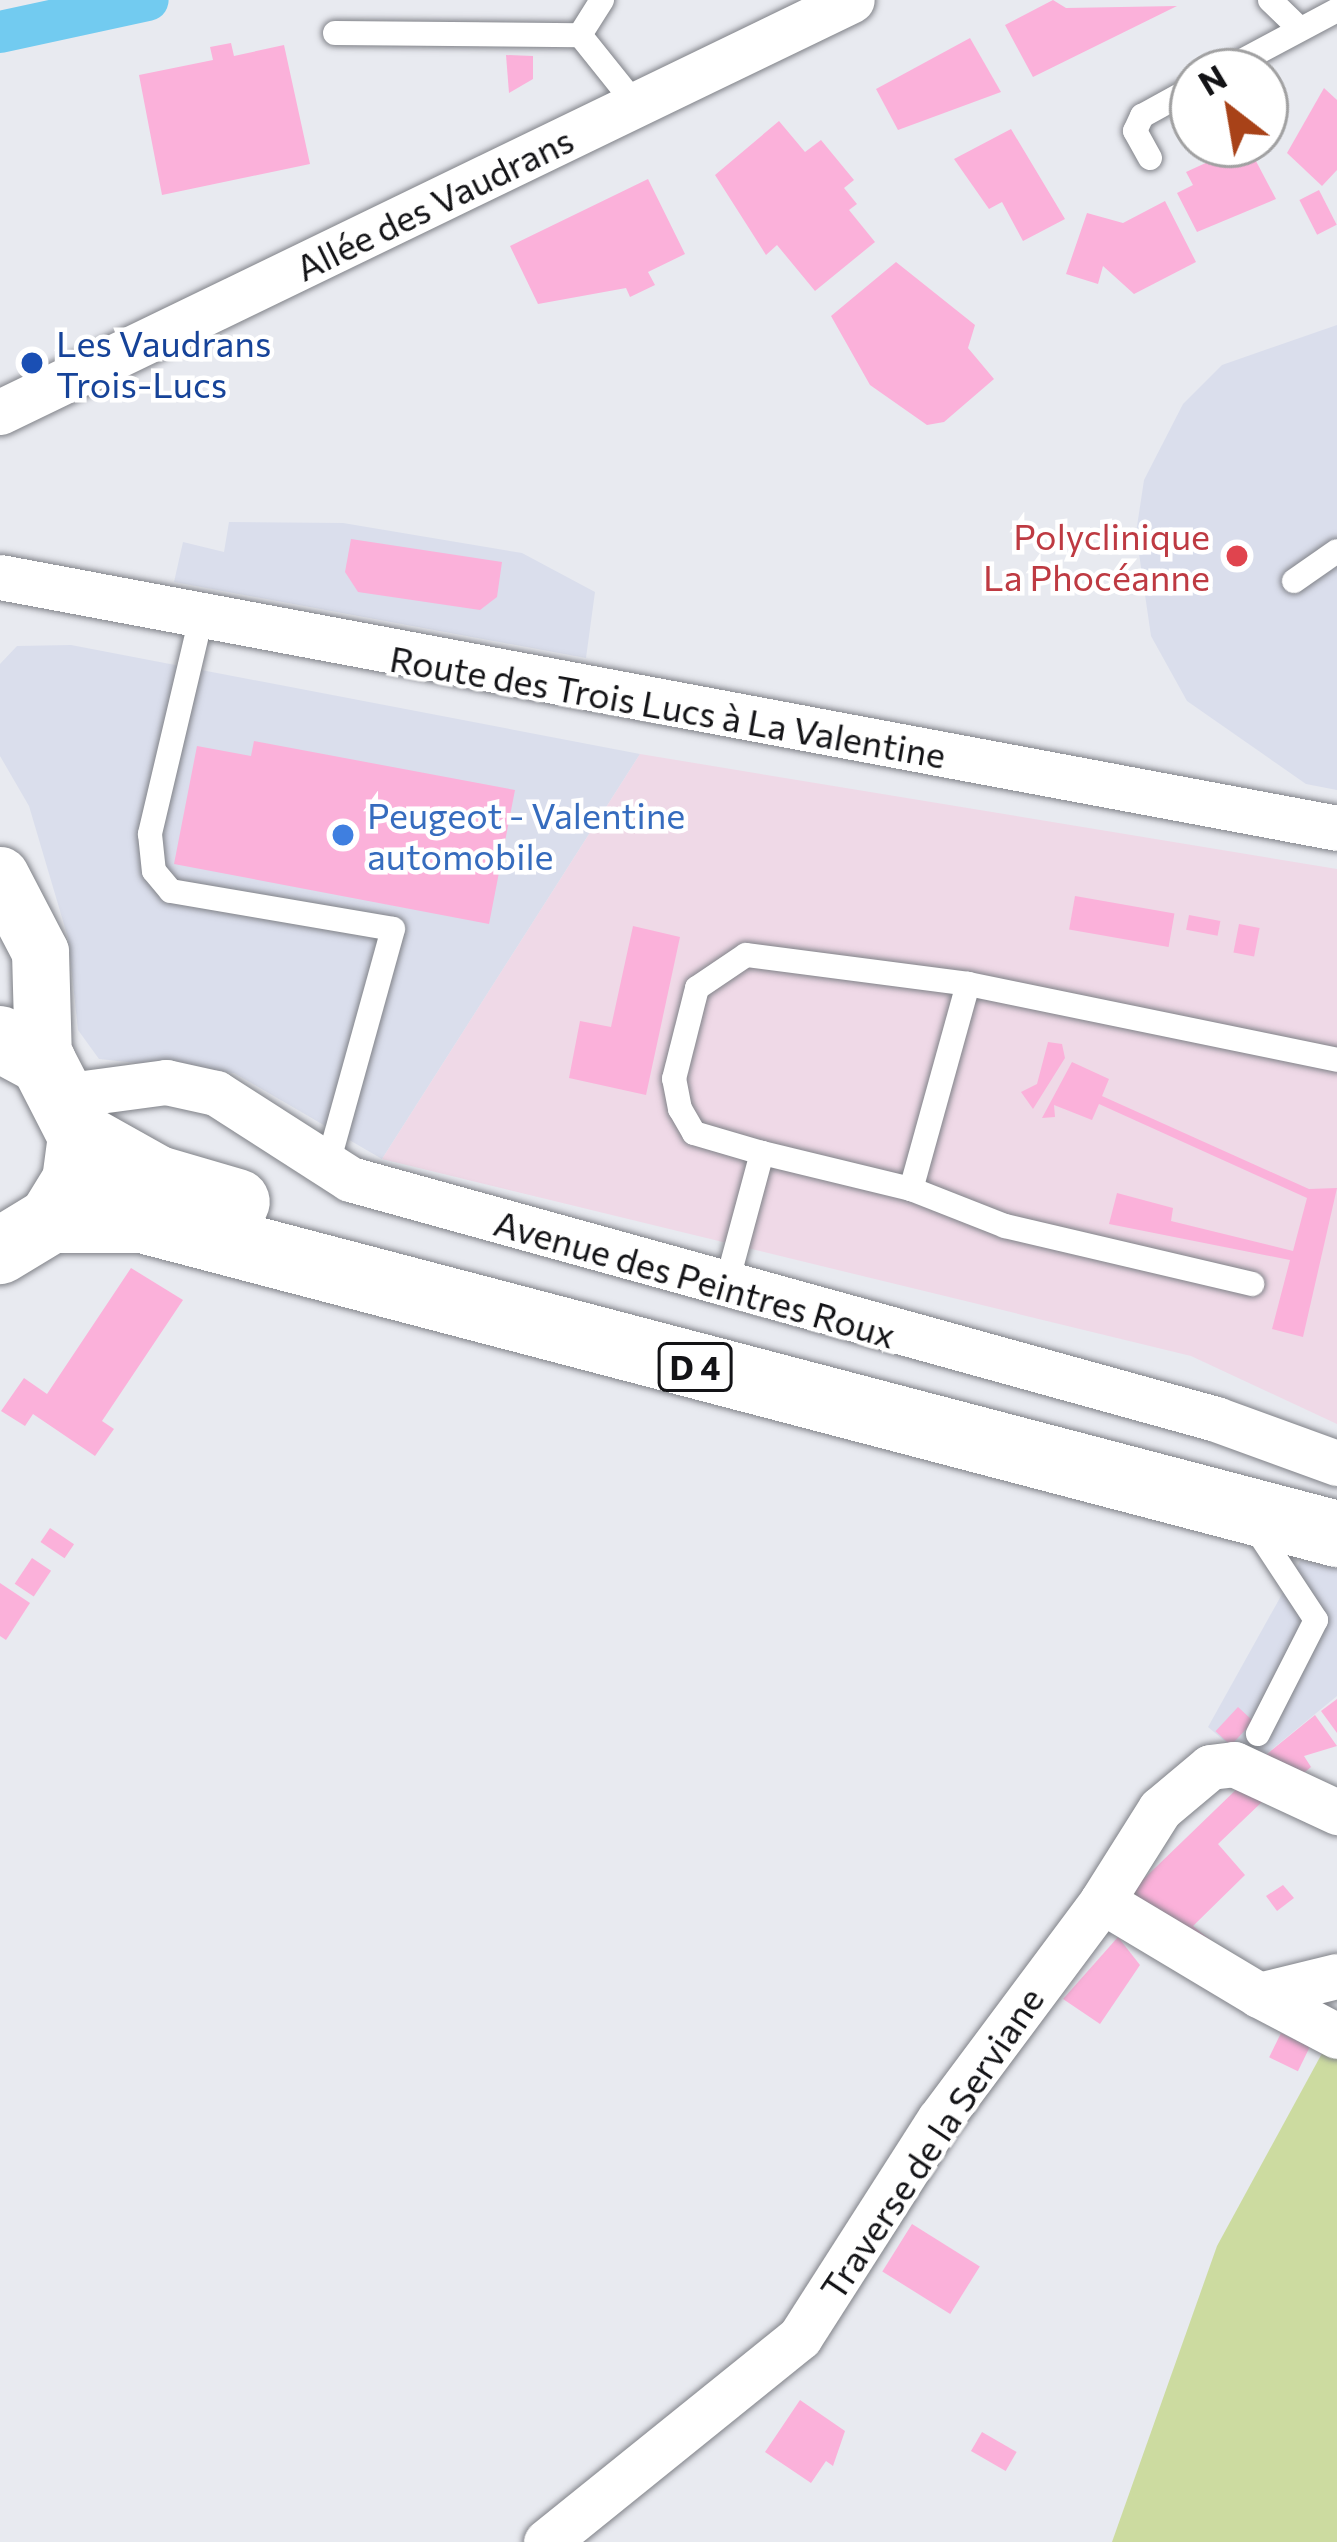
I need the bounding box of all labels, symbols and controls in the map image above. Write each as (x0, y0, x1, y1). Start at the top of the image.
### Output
north arrow (1169, 48, 1289, 168)
text: N (1191, 55, 1233, 103)
street label: Allée des Vaudrans (288, 117, 580, 289)
place label: Les Vaudrans Trois-Lucs (56, 320, 271, 405)
marker: Les Vaudrans Trois-Lucs (19, 350, 45, 376)
place label: Polyclinique La Phocéanne (983, 513, 1210, 598)
marker: Polyclinique La Phocéanne (1221, 540, 1253, 572)
street label: Route des Trois Lucs à La Valentine (387, 636, 949, 776)
place label: Peugeot - Valentine automobile (367, 792, 685, 877)
marker: Peugeot - Valentine automobile (330, 822, 356, 848)
street label: Avenue des Peintres Roux (489, 1200, 901, 1356)
road number: D 4 (656, 1340, 734, 1394)
street label: Traverse de la Serviane (810, 1979, 1052, 2307)

